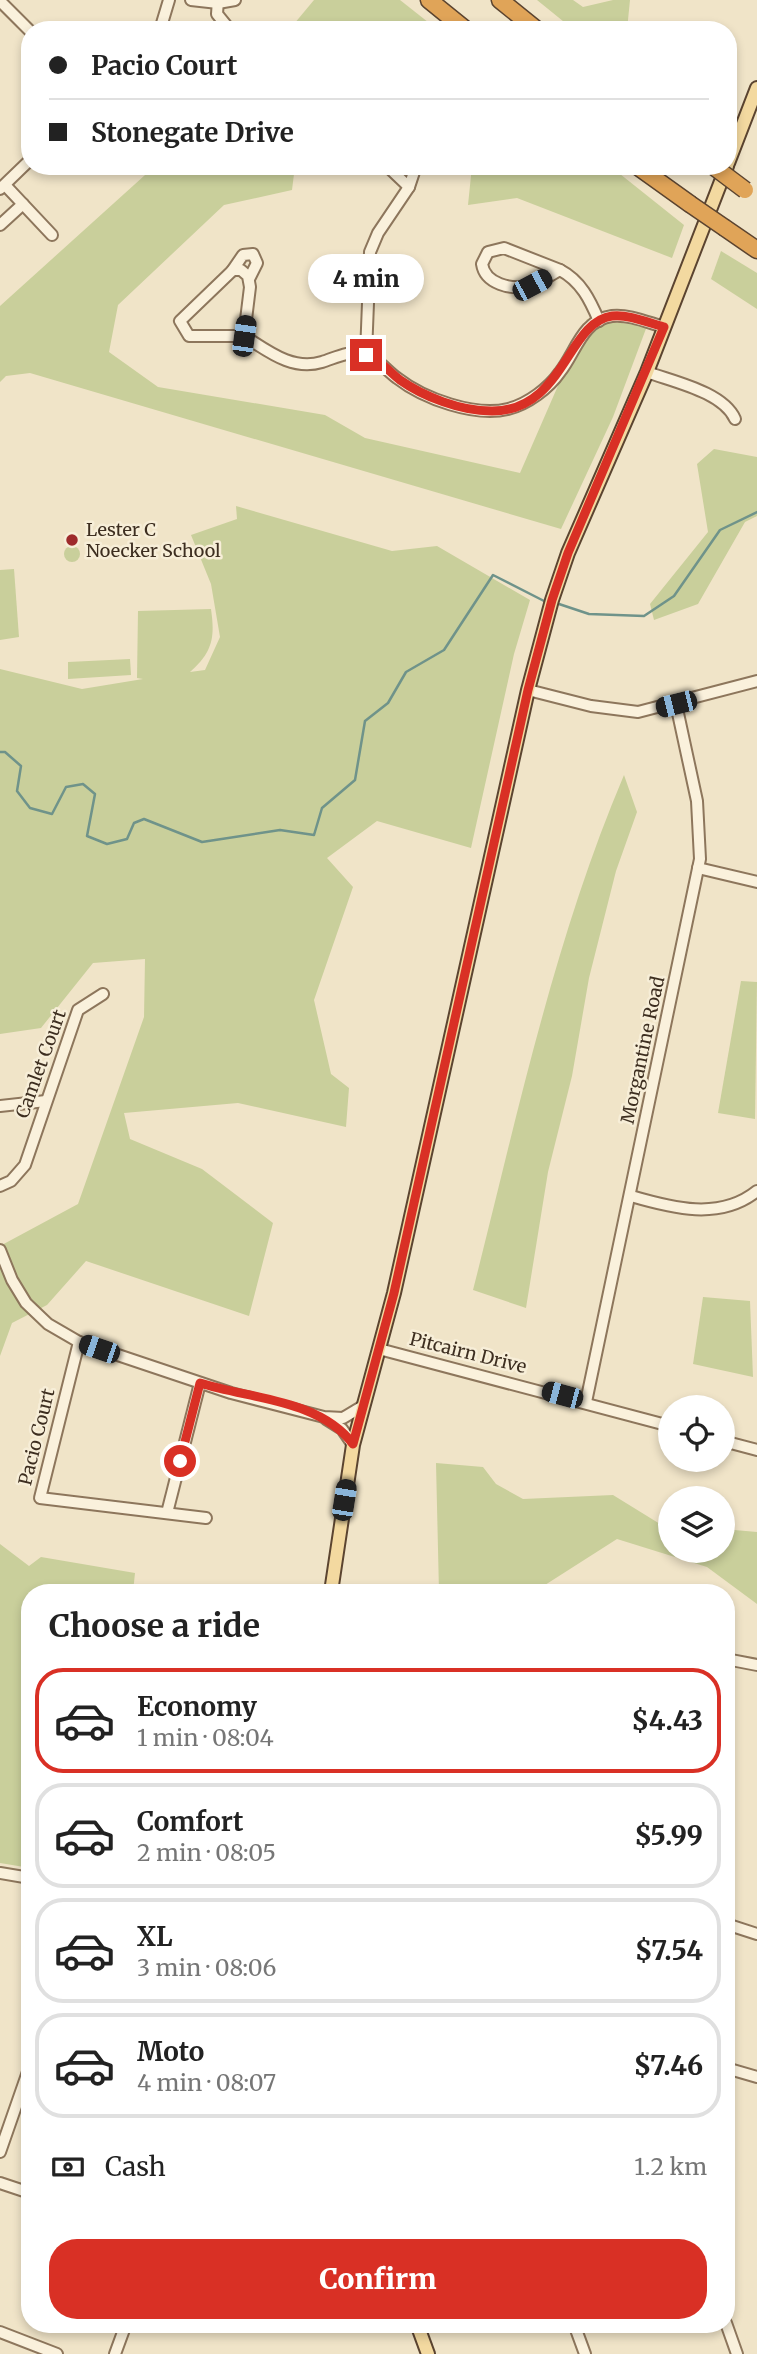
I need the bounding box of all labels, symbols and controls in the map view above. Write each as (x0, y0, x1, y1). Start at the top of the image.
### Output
text: Pacio Court (91, 49, 237, 82)
text: Stonegate Drive (91, 116, 294, 149)
callout: 4 min (308, 254, 424, 302)
text: 4 min (332, 264, 400, 293)
car (509, 266, 556, 304)
car (231, 314, 258, 358)
route end (350, 339, 382, 371)
place label: Lester C Noecker School (86, 518, 221, 562)
marker: Lester C Noecker School (64, 532, 80, 548)
car (654, 689, 699, 719)
street label: Morgantine Road (616, 974, 669, 1126)
street label: Camlet Court (10, 1006, 71, 1121)
street label: Pitcairn Drive (407, 1327, 529, 1378)
car (76, 1332, 123, 1366)
car (539, 1379, 586, 1411)
street label: Pacio Court (13, 1386, 60, 1488)
map controls (658, 1395, 735, 1563)
button: locate (658, 1395, 735, 1472)
route start (164, 1445, 196, 1477)
car (331, 1478, 358, 1522)
button: layers (658, 1486, 735, 1563)
text: Choose a ride (49, 1606, 260, 1646)
icon: car (53, 1689, 116, 1752)
text: Economy (137, 1690, 257, 1723)
text: $4.43 (632, 1704, 703, 1737)
text: 1 min · 08:04 (137, 1723, 274, 1752)
icon: car (53, 1804, 116, 1867)
text: Comfort (137, 1805, 243, 1838)
text: $5.99 (635, 1819, 703, 1852)
text: 2 min · 08:05 (137, 1838, 276, 1867)
icon: car (53, 1919, 116, 1982)
text: XL (137, 1920, 173, 1953)
text: $7.54 (635, 1934, 703, 1967)
text: 3 min · 08:06 (137, 1953, 276, 1982)
icon: car (53, 2034, 116, 2097)
text: Moto (137, 2035, 204, 2068)
text: $7.46 (634, 2049, 703, 2082)
text: 4 min · 08:07 (137, 2068, 276, 2097)
icon: cash (49, 2148, 87, 2186)
text: Cash (105, 2150, 166, 2183)
text: 1.2 km (634, 2152, 707, 2181)
button: Confirm (49, 2239, 707, 2319)

